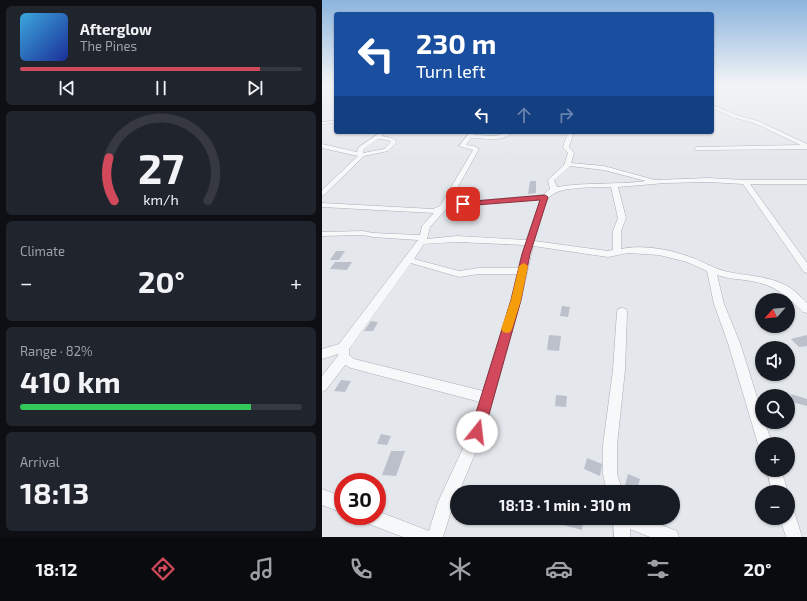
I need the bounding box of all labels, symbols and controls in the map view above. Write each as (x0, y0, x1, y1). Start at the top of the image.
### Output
text: Afterglow (80, 20, 152, 38)
text: 230 m (416, 26, 497, 60)
icon: left (350, 28, 402, 80)
text: The Pines (80, 38, 137, 54)
text: Turn left (416, 60, 486, 82)
icon: previous (56, 77, 78, 99)
icon: pause (150, 77, 172, 99)
icon: next (244, 77, 266, 99)
icon: left (471, 104, 493, 126)
icon: ahead (513, 104, 535, 126)
icon: right (555, 104, 577, 126)
text: 27 (138, 142, 184, 192)
pin (446, 187, 480, 221)
text: km/h (143, 191, 179, 208)
icon: arrive (452, 193, 474, 215)
text: Climate (20, 243, 65, 259)
text: 20° (138, 263, 185, 299)
text: − (20, 269, 33, 295)
text: + (290, 269, 302, 295)
north arrow (755, 293, 795, 333)
map controls (755, 293, 795, 525)
button: sound (755, 341, 795, 381)
text: Range · 82% (20, 343, 93, 359)
text: 410 km (20, 363, 121, 399)
button: search (755, 389, 795, 429)
position arrow (456, 411, 498, 453)
button: + (755, 437, 795, 477)
text: Arrival (20, 454, 60, 470)
speed limit sign: 30 (334, 473, 386, 525)
text: 18:13 (20, 474, 89, 510)
button: − (755, 485, 795, 525)
text: 18:13 · 1 min · 310 m (499, 496, 631, 514)
icon: directions (149, 555, 177, 583)
icon: music (248, 555, 276, 583)
icon: phone (347, 555, 375, 583)
icon: climate (446, 555, 474, 583)
icon: car (545, 555, 573, 583)
icon: filters (644, 555, 672, 583)
text: 18:12 (36, 558, 77, 580)
text: 20° (743, 558, 771, 580)

